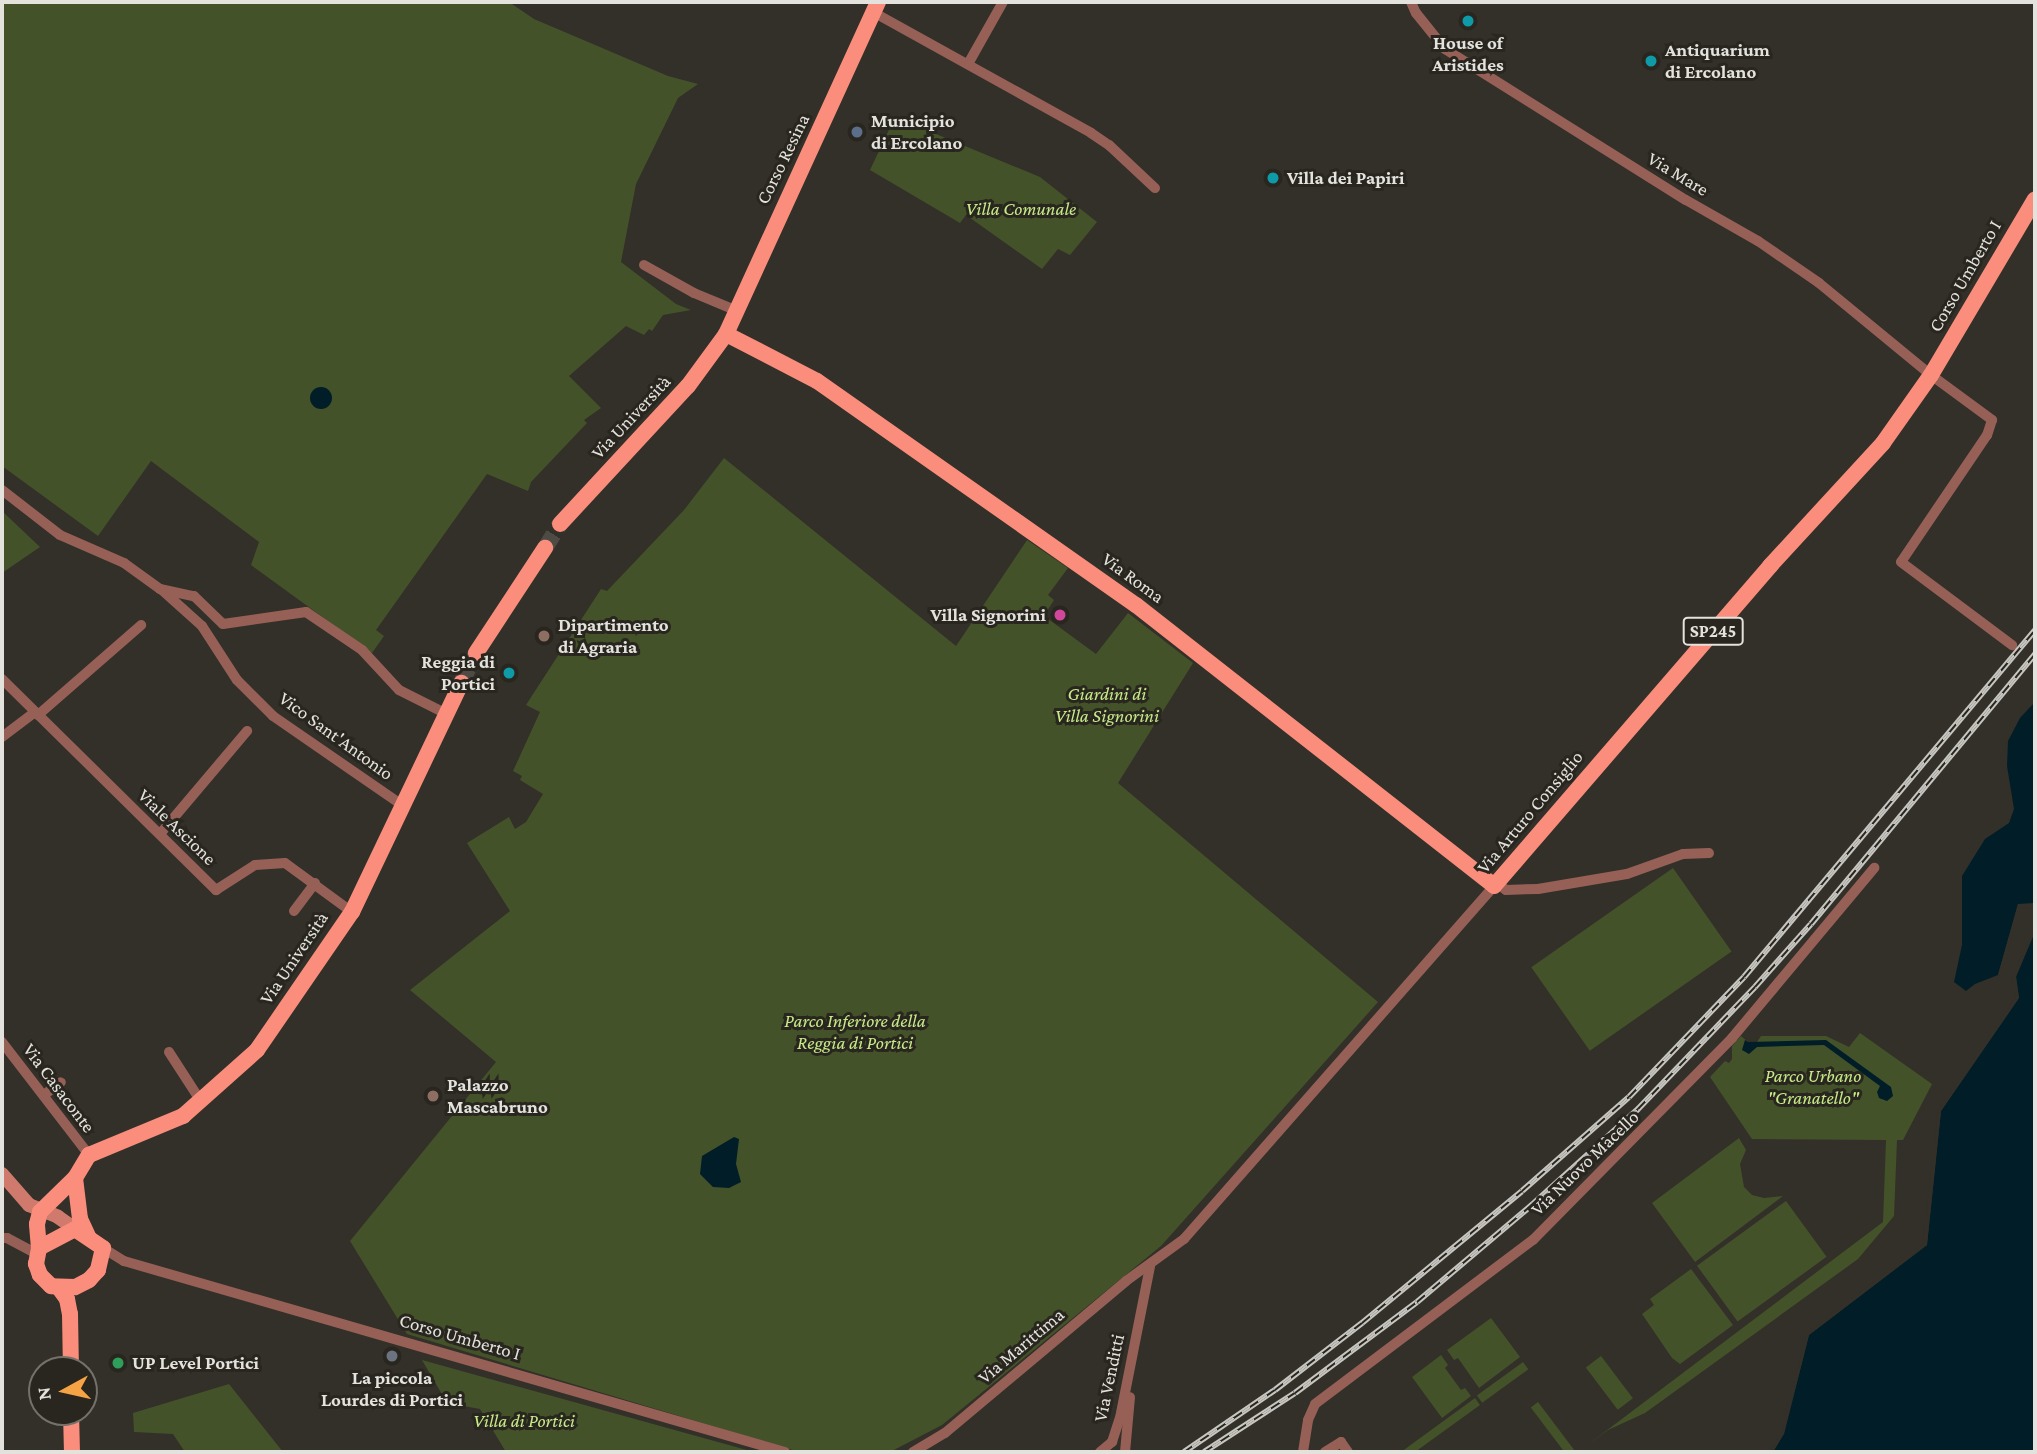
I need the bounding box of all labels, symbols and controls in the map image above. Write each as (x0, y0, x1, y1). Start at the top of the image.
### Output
marker: House of Aristides (1460, 13, 1476, 29)
place label: House of Aristides (1432, 32, 1504, 76)
place label: Antiquarium di Ercolano (1665, 39, 1770, 83)
marker: Antiquarium di Ercolano (1643, 53, 1659, 69)
street label: Corso Resina (751, 110, 815, 208)
place label: Municipio di Ercolano (871, 110, 962, 154)
marker: Municipio di Ercolano (849, 124, 865, 140)
street label: Via Mare (1643, 147, 1713, 201)
place label: Villa dei Papiri (1287, 167, 1404, 189)
marker: Villa dei Papiri (1265, 170, 1281, 186)
park label: Villa Comunale (966, 198, 1076, 220)
street label: Corso Umberto I (1924, 216, 2006, 336)
street label: Via Università (586, 370, 676, 464)
street label: Via Roma (1097, 548, 1169, 608)
place label: Villa Signorini (931, 604, 1046, 626)
marker: Villa Signorini (1052, 607, 1068, 623)
place label: Dipartimento di Agraria (558, 614, 669, 658)
road number: SP245 (1682, 616, 1744, 646)
marker: Dipartimento di Agraria (536, 628, 552, 644)
place label: Reggia di Portici (421, 651, 495, 695)
marker: Reggia di Portici (501, 665, 517, 681)
park label: Giardini di Villa Signorini (1055, 683, 1159, 727)
street label: Vico Sant'Antonio (274, 687, 398, 785)
street label: Via Arturo Consiglio (1472, 746, 1588, 878)
street label: Viale Ascione (133, 784, 221, 870)
street label: Via Università (255, 908, 333, 1008)
park label: Parco Inferiore della Reggia di Portici (784, 1010, 926, 1054)
street label: Via Casaconte (18, 1039, 100, 1137)
park label: Parco Urbano "Granatello" (1765, 1065, 1861, 1109)
place label: Palazzo Mascabruno (447, 1074, 548, 1118)
marker: Palazzo Mascabruno (425, 1088, 441, 1104)
street label: Via Nuovo Macello (1526, 1106, 1644, 1220)
street label: Via Marittima (973, 1303, 1069, 1389)
street label: Corso Umberto I (397, 1309, 523, 1365)
street label: Via Venditti (1089, 1332, 1129, 1424)
marker: La piccola Lourdes di Portici (384, 1348, 400, 1364)
place label: UP Level Portici (132, 1352, 259, 1374)
marker: UP Level Portici (110, 1355, 126, 1371)
north arrow (28, 1356, 98, 1426)
place label: La piccola Lourdes di Portici (321, 1367, 463, 1411)
text: N (32, 1386, 55, 1402)
park label: Villa di Portici (473, 1410, 575, 1432)

